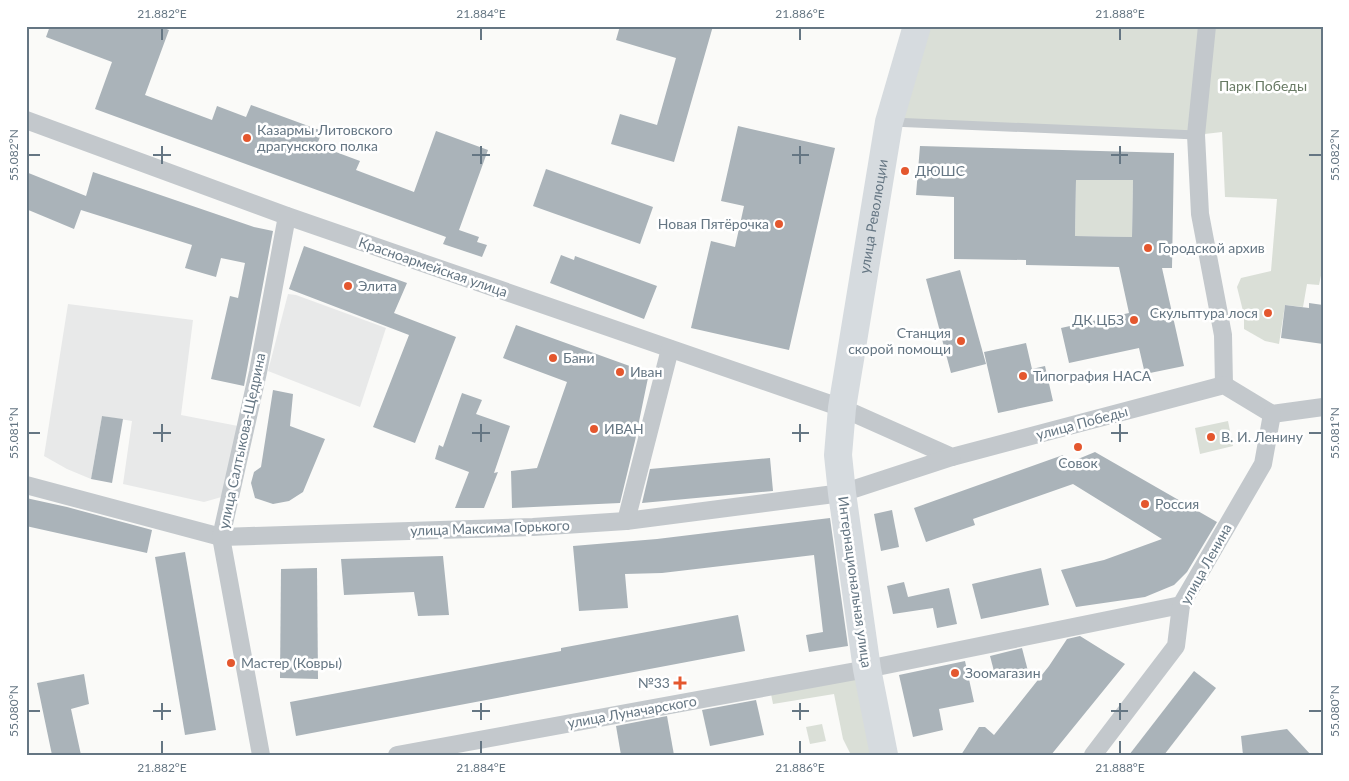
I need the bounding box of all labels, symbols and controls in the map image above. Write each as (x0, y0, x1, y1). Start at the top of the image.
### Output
text: 21.882°E (137, 6, 187, 21)
text: 21.884°E (456, 6, 506, 21)
text: 21.886°E (775, 6, 825, 21)
text: 21.888°E (1095, 6, 1145, 21)
park label: Парк Победы (1219, 77, 1307, 94)
place label: Казармы Литовского драгунского полка (257, 121, 393, 154)
text: 55.082°N (6, 129, 21, 181)
text: 55.082°N (1327, 129, 1342, 181)
marker: Казармы Литовского драгунского полка (241, 132, 253, 144)
street label: улица Революции (855, 158, 891, 275)
place label: ДЮШС (915, 162, 966, 179)
marker: ДЮШС (899, 165, 911, 177)
place label: Новая Пятёрочка (658, 215, 769, 232)
marker: Новая Пятёрочка (773, 218, 785, 230)
street label: Красноармейская улица (356, 233, 510, 300)
place label: Городской архив (1158, 239, 1265, 256)
marker: Городской архив (1142, 242, 1154, 254)
place label: Элита (358, 277, 397, 294)
marker: Элита (342, 280, 354, 292)
place label: Скульптура лося (1150, 304, 1258, 321)
marker: Скульптура лося (1262, 307, 1274, 319)
place label: ДК ЦБЗ (1072, 311, 1124, 328)
marker: ДК ЦБЗ (1128, 314, 1140, 326)
place label: Станция скорой помощи (848, 324, 951, 357)
marker: Станция скорой помощи (955, 335, 967, 347)
place label: Бани (563, 349, 595, 366)
street label: улица Салтыкова-Щедрина (215, 351, 268, 530)
marker: Бани (547, 352, 559, 364)
place label: Иван (630, 363, 662, 380)
marker: Иван (614, 366, 626, 378)
place label: Типография НАСА (1033, 367, 1152, 384)
marker: Типография НАСА (1017, 370, 1029, 382)
street label: улица Победы (1034, 402, 1130, 443)
text: 55.081°N (6, 407, 21, 459)
text: 55.081°N (1327, 407, 1342, 459)
place label: ИВАН (604, 420, 644, 437)
marker: ИВАН (588, 423, 600, 435)
place label: В. И. Ленину (1221, 428, 1304, 445)
marker: В. И. Ленину (1205, 431, 1217, 443)
marker: Совок (1072, 441, 1084, 453)
place label: Совок (1058, 454, 1098, 471)
street label: Интернациональная улица (835, 495, 876, 669)
place label: Россия (1155, 495, 1199, 512)
marker: Россия (1139, 498, 1151, 510)
street label: улица Максима Горького (410, 516, 570, 539)
street label: улица Ленина (1176, 520, 1235, 607)
place label: Мастер (Ковры) (241, 654, 342, 671)
marker: Мастер (Ковры) (225, 657, 237, 669)
place label: Зоомагазин (965, 664, 1041, 681)
marker: Зоомагазин (949, 667, 961, 679)
place label: №33 (638, 674, 670, 691)
marker: №33 (674, 677, 686, 689)
text: 55.080°N (6, 685, 21, 737)
text: 55.080°N (1327, 685, 1342, 737)
street label: улица Луначарского (566, 692, 698, 731)
text: 21.882°E (137, 760, 187, 775)
text: 21.884°E (456, 760, 506, 775)
text: 21.886°E (775, 760, 825, 775)
text: 21.888°E (1095, 760, 1145, 775)

